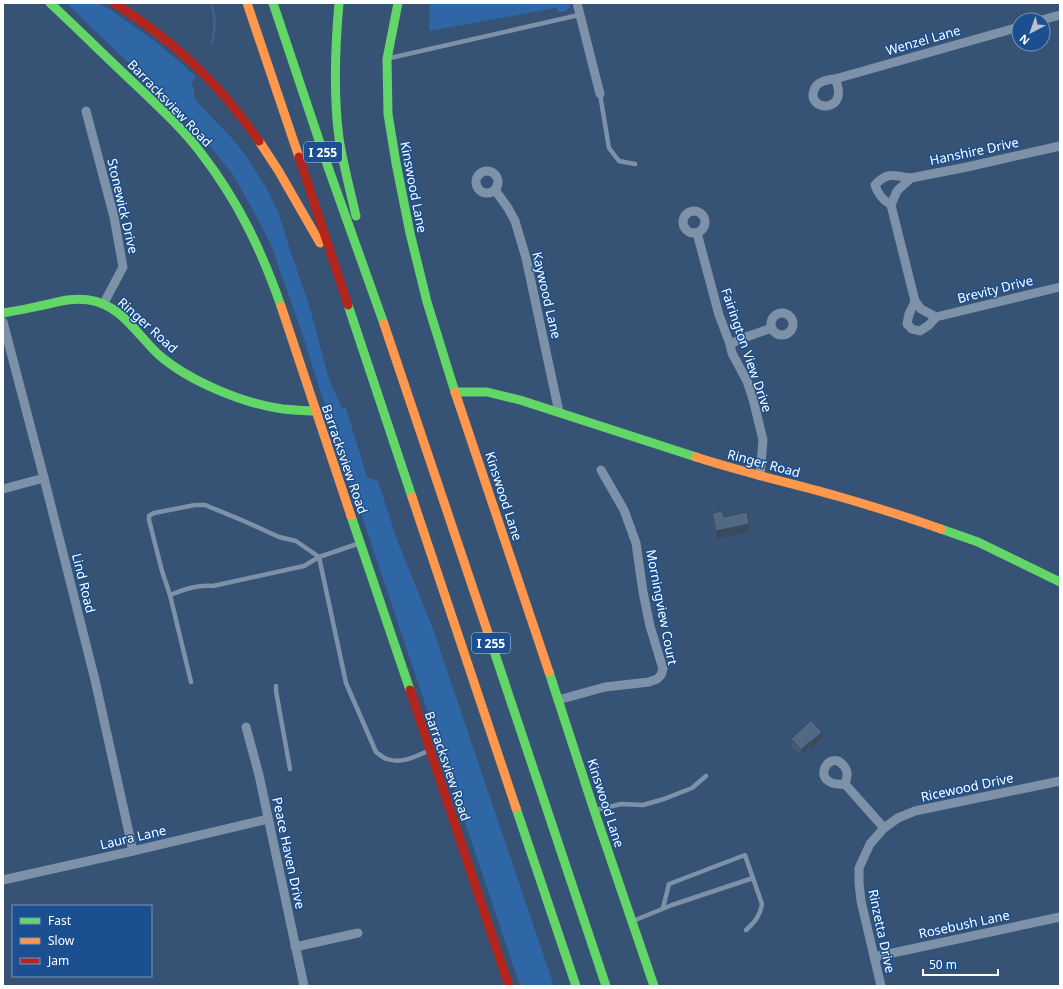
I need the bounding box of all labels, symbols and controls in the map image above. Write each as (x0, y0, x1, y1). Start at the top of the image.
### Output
north arrow (1011, 12, 1051, 52)
street label: Wenzel Lane (884, 21, 962, 59)
text: N (1016, 31, 1032, 49)
street label: Barracksview Road (124, 55, 216, 151)
street label: Hanshire Drive (928, 133, 1020, 169)
street label: Kinswood Lane (396, 140, 432, 234)
road number: I 255 (304, 142, 342, 162)
street label: Stonewick Drive (103, 157, 143, 255)
street label: Kaywood Lane (528, 250, 566, 340)
street label: Brevity Drive (955, 271, 1035, 307)
street label: Fairington View Drive (717, 286, 777, 414)
street label: Ringer Road (114, 293, 182, 357)
street label: Barracksview Road (318, 402, 372, 516)
street label: Ringer Road (726, 445, 802, 481)
street label: Kinswood Lane (481, 449, 527, 543)
street label: Morningview Court (642, 548, 682, 667)
street label: Lind Road (68, 551, 100, 615)
road number: I 255 (472, 633, 510, 653)
street label: Barracksview Road (421, 709, 475, 823)
street label: Kinswood Lane (583, 756, 629, 850)
street label: Ricewood Drive (919, 768, 1015, 806)
street label: Peace Haven Drive (268, 795, 310, 911)
street label: Laura Lane (98, 821, 168, 853)
street label: Rinzetta Drive (864, 887, 900, 975)
legend (12, 905, 152, 977)
street label: Rosebush Lane (917, 906, 1011, 942)
text: Fast (48, 912, 72, 929)
text: Slow (48, 932, 75, 949)
scale bar (923, 951, 998, 977)
text: Jam (47, 952, 69, 969)
text: 50 m (929, 956, 957, 973)

